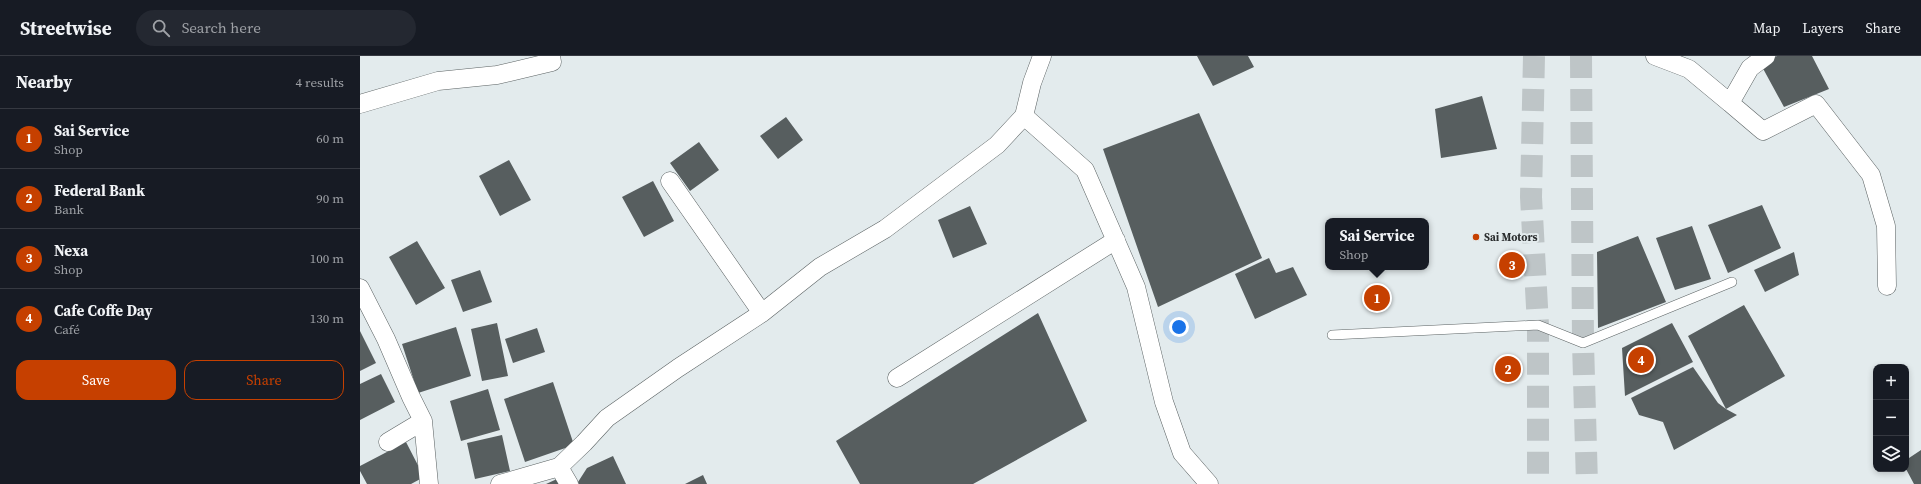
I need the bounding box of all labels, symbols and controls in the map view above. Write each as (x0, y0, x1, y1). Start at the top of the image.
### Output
search box (136, 10, 416, 46)
text: Streetwise (20, 15, 112, 41)
icon: search (150, 17, 172, 39)
text: Search here (182, 17, 261, 38)
text: Map (1753, 18, 1780, 38)
text: Layers (1802, 18, 1844, 38)
text: Share (1866, 18, 1901, 38)
text: Nearby (16, 70, 72, 94)
text: 4 results (296, 74, 344, 91)
text: Sai Service (54, 120, 129, 141)
text: 1 (25, 130, 33, 147)
text: 60 m (316, 130, 344, 147)
text: Shop (54, 141, 83, 158)
text: Federal Bank (54, 180, 145, 201)
text: 2 (25, 190, 33, 207)
text: 90 m (316, 190, 344, 207)
text: Bank (54, 201, 84, 218)
popup (1325, 218, 1429, 270)
text: Sai Service (1339, 225, 1415, 246)
place label: Sai Motors (1484, 230, 1538, 245)
marker: Sai Motors (1471, 232, 1481, 242)
text: Nexa (54, 240, 88, 261)
text: Shop (1339, 246, 1368, 263)
text: 3 (25, 250, 33, 267)
text: 100 m (310, 250, 344, 267)
pin: 3 (1499, 250, 1525, 280)
text: Shop (54, 261, 83, 278)
pin: 1 (1364, 283, 1390, 313)
text: Cafe Coffe Day (54, 300, 152, 321)
text: 4 (25, 310, 33, 327)
text: 130 m (310, 310, 344, 327)
your location (1169, 317, 1189, 337)
text: Café (54, 321, 80, 338)
pin: 4 (1628, 345, 1654, 375)
pin: 2 (1495, 354, 1521, 384)
button: Save (16, 360, 176, 400)
button: Share (184, 360, 344, 400)
map controls (1873, 364, 1909, 472)
button: + (1873, 364, 1909, 400)
button: − (1873, 400, 1909, 436)
button: layers (1873, 436, 1909, 472)

